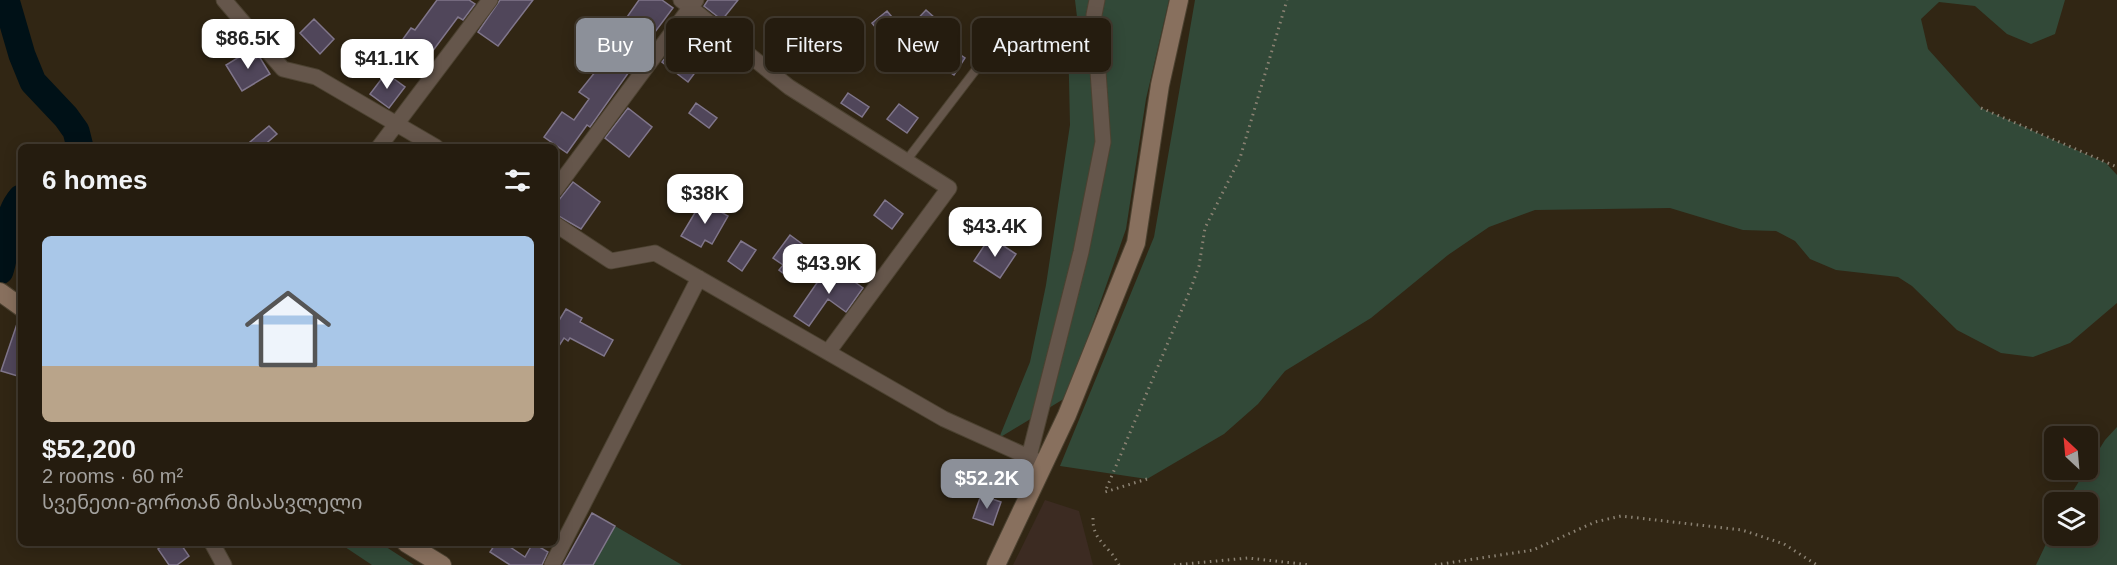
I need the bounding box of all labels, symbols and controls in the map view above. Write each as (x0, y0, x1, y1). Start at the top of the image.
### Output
chip: Buy (576, 18, 654, 72)
chip: Rent (666, 18, 753, 72)
chip: Filters (765, 18, 864, 72)
chip: New (876, 18, 960, 72)
chip: Apartment (972, 18, 1111, 72)
pin: $86.5K (199, 19, 297, 70)
text: $86.5K (216, 27, 280, 49)
pin: $41.1K (338, 39, 436, 90)
text: $41.1K (355, 47, 419, 69)
icon: filters (501, 164, 534, 197)
text: 6 homes (42, 165, 148, 195)
pin: $38K (669, 174, 741, 225)
text: $38K (681, 182, 729, 204)
pin: $43.4K (946, 207, 1044, 258)
text: $43.4K (963, 215, 1027, 237)
pin: $43.9K (780, 244, 878, 295)
text: $43.9K (797, 252, 861, 274)
icon: home (234, 275, 342, 383)
north arrow (2044, 426, 2098, 480)
map controls (2044, 426, 2098, 546)
text: $52,200 (42, 434, 136, 464)
pin: $52.2K (938, 459, 1036, 510)
text: 2 rooms · 60 m² (42, 465, 183, 487)
text: $52.2K (955, 467, 1019, 489)
text: სვენეთი-გორთან მისასვლელი (42, 491, 363, 513)
button: layers (2044, 492, 2098, 546)

